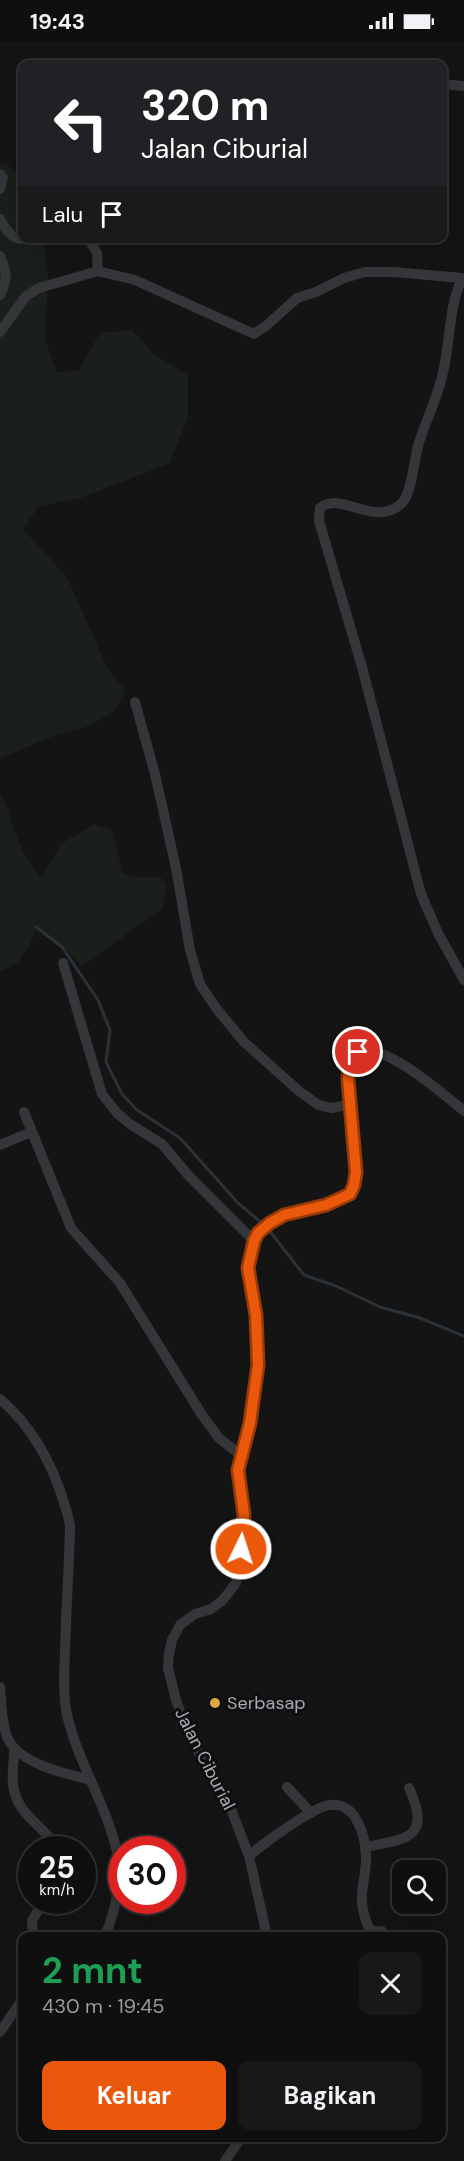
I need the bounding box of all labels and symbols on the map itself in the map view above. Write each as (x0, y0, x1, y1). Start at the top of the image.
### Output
pin (332, 1026, 383, 1077)
position arrow (209, 1517, 273, 1581)
place label: Serbasap (227, 1691, 305, 1715)
marker: Serbasap (208, 1696, 222, 1710)
street label: Jalan Ciburial (169, 1704, 241, 1814)
speed limit sign: 30 (108, 1836, 186, 1914)

